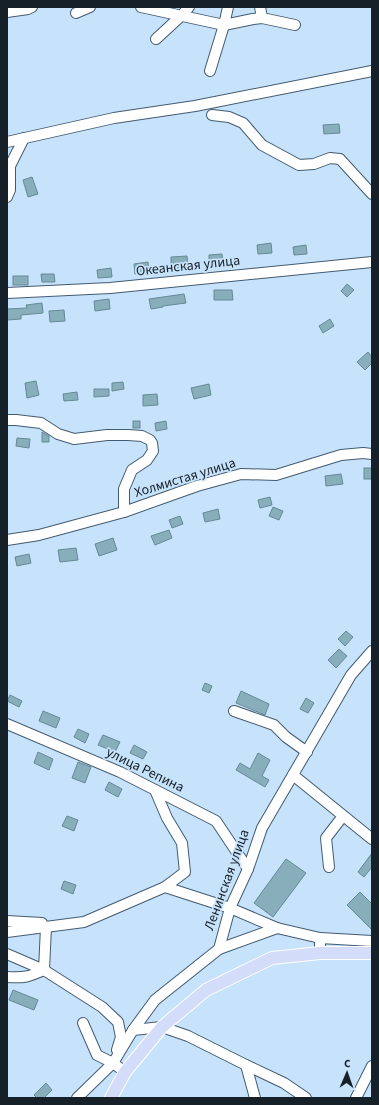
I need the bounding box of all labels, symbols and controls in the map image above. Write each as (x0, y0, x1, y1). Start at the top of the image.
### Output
street label: Океанская улица (135, 251, 241, 281)
street label: Холмистая улица (132, 453, 238, 503)
street label: улица Репина (103, 742, 187, 798)
street label: Ленинская улица (199, 827, 255, 933)
north arrow (327, 1053, 367, 1093)
text: С (344, 1056, 351, 1071)

